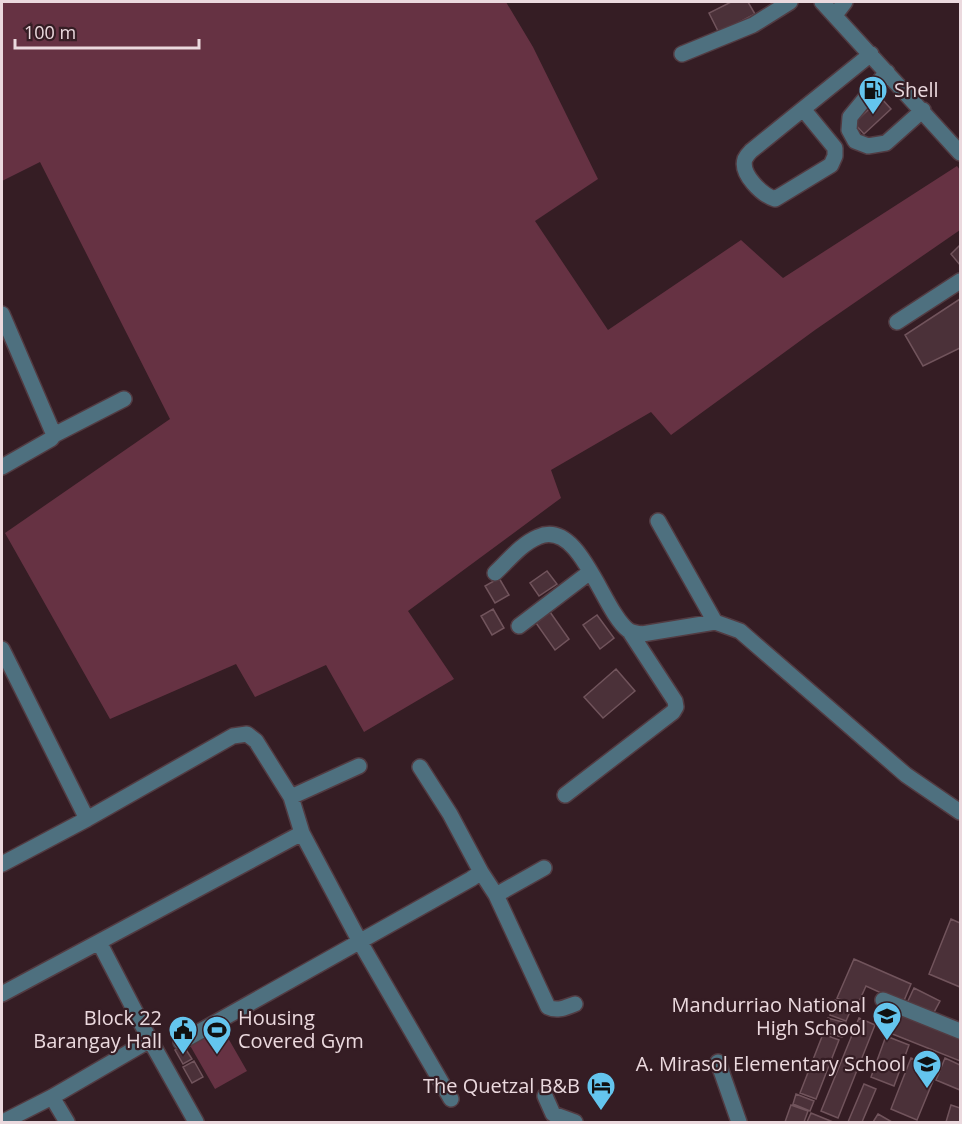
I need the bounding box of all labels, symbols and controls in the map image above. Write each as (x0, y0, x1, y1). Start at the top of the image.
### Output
scale bar (15, 12, 200, 50)
text: 100 m (24, 20, 76, 44)
fuel station icon: Shell (857, 74, 889, 116)
place label: Shell (894, 76, 939, 103)
place label: Mandurriao National High School (672, 991, 866, 1041)
school or university icon: Mandurriao National High School (871, 1000, 903, 1042)
place label: Block 22 Barangay Hall (33, 1004, 162, 1054)
place label: Housing Covered Gym (238, 1004, 364, 1054)
public building icon: Block 22 Barangay Hall (167, 1014, 199, 1056)
sports icon: Housing Covered Gym (201, 1014, 233, 1056)
school or university icon: A. Mirasol Elementary School (911, 1048, 943, 1090)
place label: A. Mirasol Elementary School (636, 1050, 906, 1077)
hotel icon: The Quetzal B&B (585, 1070, 617, 1112)
place label: The Quetzal B&B (423, 1072, 580, 1099)

